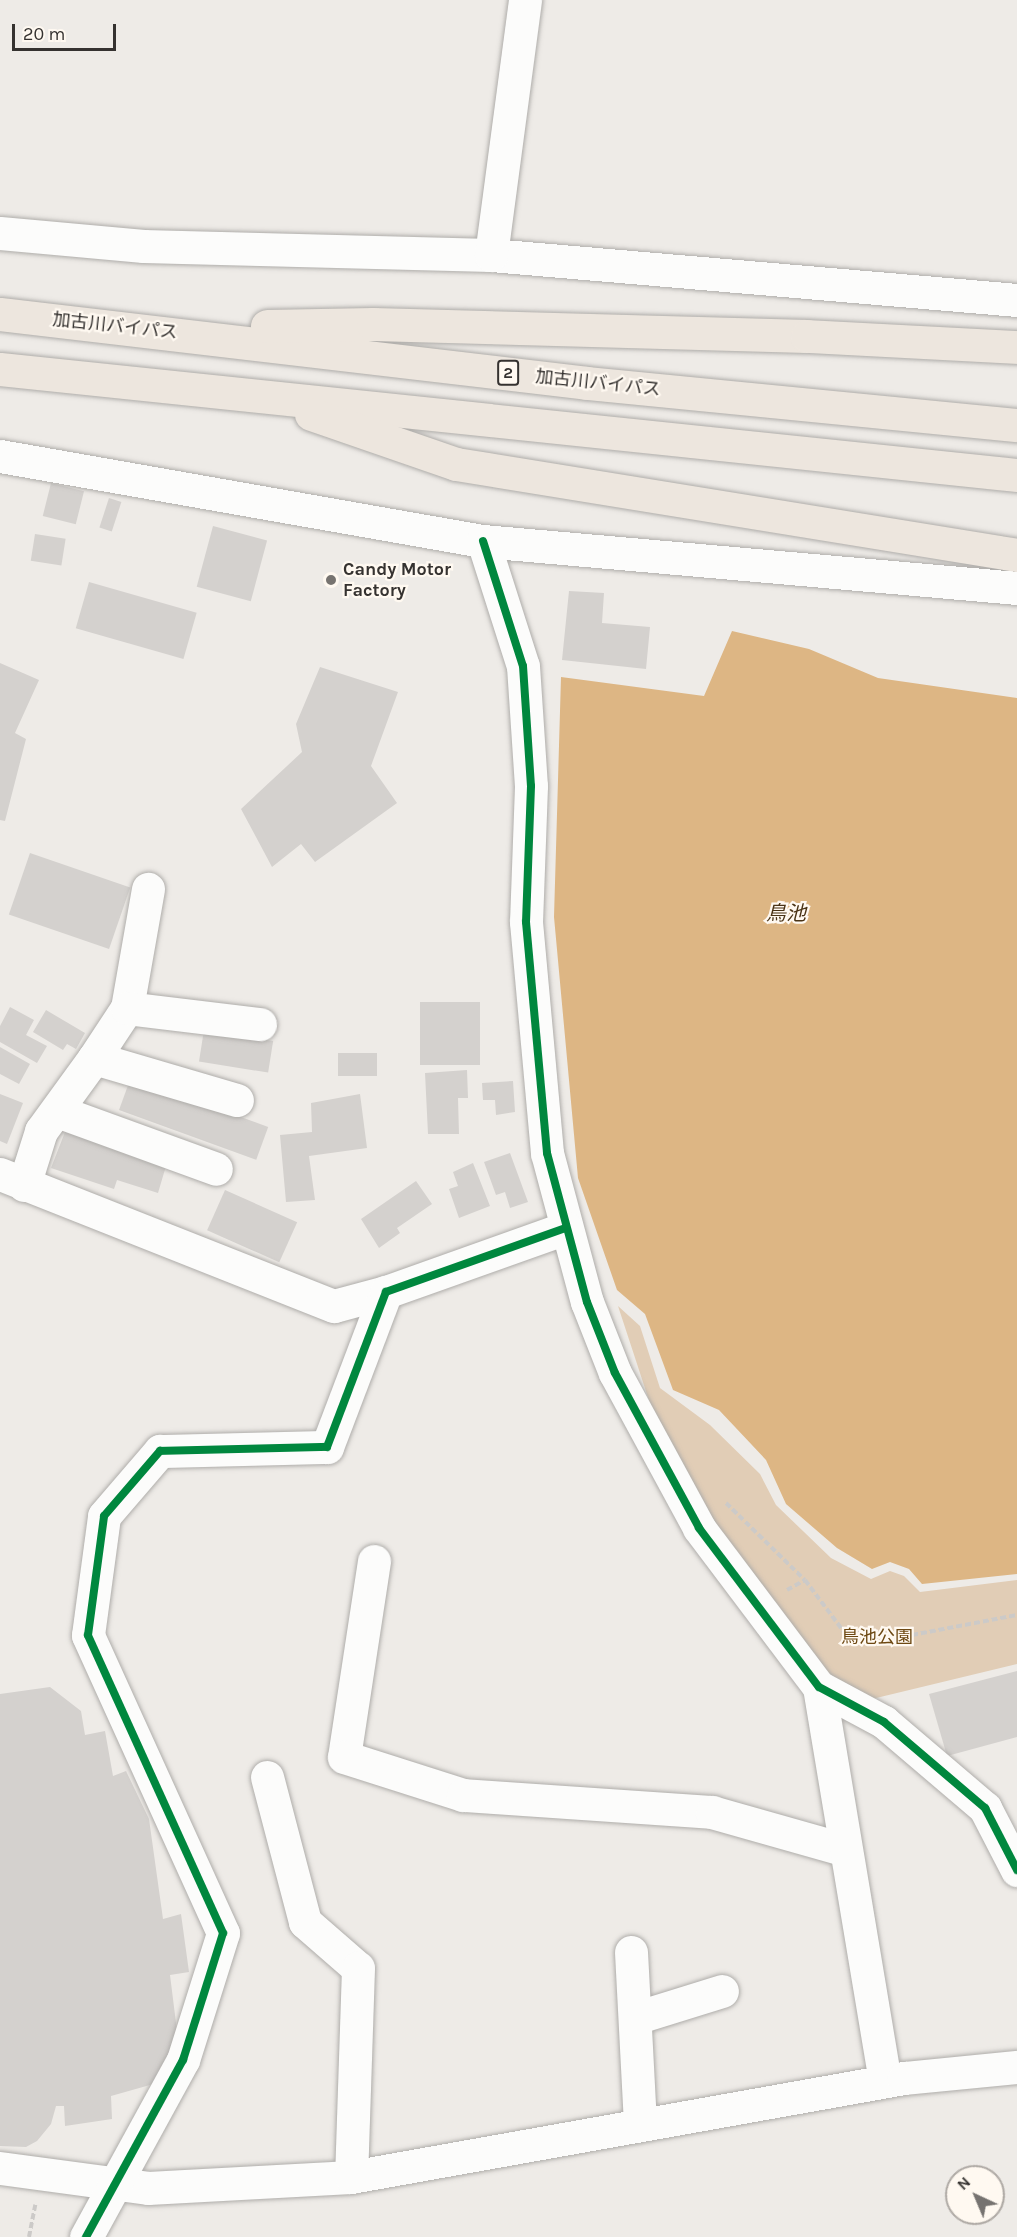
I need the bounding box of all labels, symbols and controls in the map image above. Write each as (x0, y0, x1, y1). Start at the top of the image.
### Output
scale bar (15, 12, 118, 50)
text: 20 m (23, 23, 65, 45)
street label: 加古川バイパス (51, 309, 179, 343)
road number: 2 (496, 360, 520, 386)
street label: 加古川バイパス (534, 366, 662, 400)
place label: Candy Motor Factory (343, 559, 451, 602)
marker: Candy Motor Factory (324, 573, 338, 587)
water label: 鳥池 (766, 901, 806, 925)
park label: 鳥池公園 (841, 1626, 913, 1648)
north arrow (945, 2165, 1005, 2225)
text: N (953, 2172, 974, 2194)

